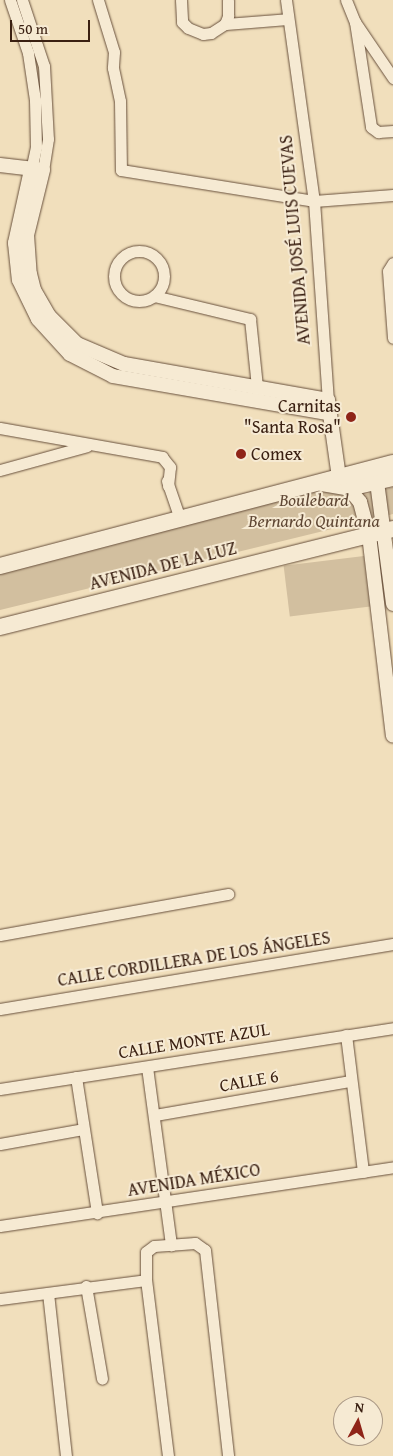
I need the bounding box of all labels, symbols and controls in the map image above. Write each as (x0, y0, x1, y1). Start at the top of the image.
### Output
scale bar (12, 10, 92, 42)
text: 50 m (18, 18, 48, 39)
street label: AVENIDA JOSÉ LUIS CUEVAS (275, 134, 315, 346)
place label: Carnitas "Santa Rosa" (244, 396, 341, 438)
marker: Carnitas "Santa Rosa" (345, 411, 357, 423)
place label: Comex (251, 443, 302, 465)
marker: Comex (235, 448, 247, 460)
park label: Boulebard Bernardo Quintana (248, 490, 380, 532)
street label: AVENIDA DE LA LUZ (87, 537, 239, 595)
street label: CALLE CORDILLERA DE LOS ÁNGELES (56, 927, 332, 991)
street label: CALLE MONTE AZUL (117, 1018, 271, 1064)
street label: CALLE 6 (218, 1065, 280, 1097)
street label: AVENIDA MÉXICO (126, 1159, 262, 1201)
north arrow (333, 1396, 383, 1446)
text: N (354, 1397, 365, 1418)

